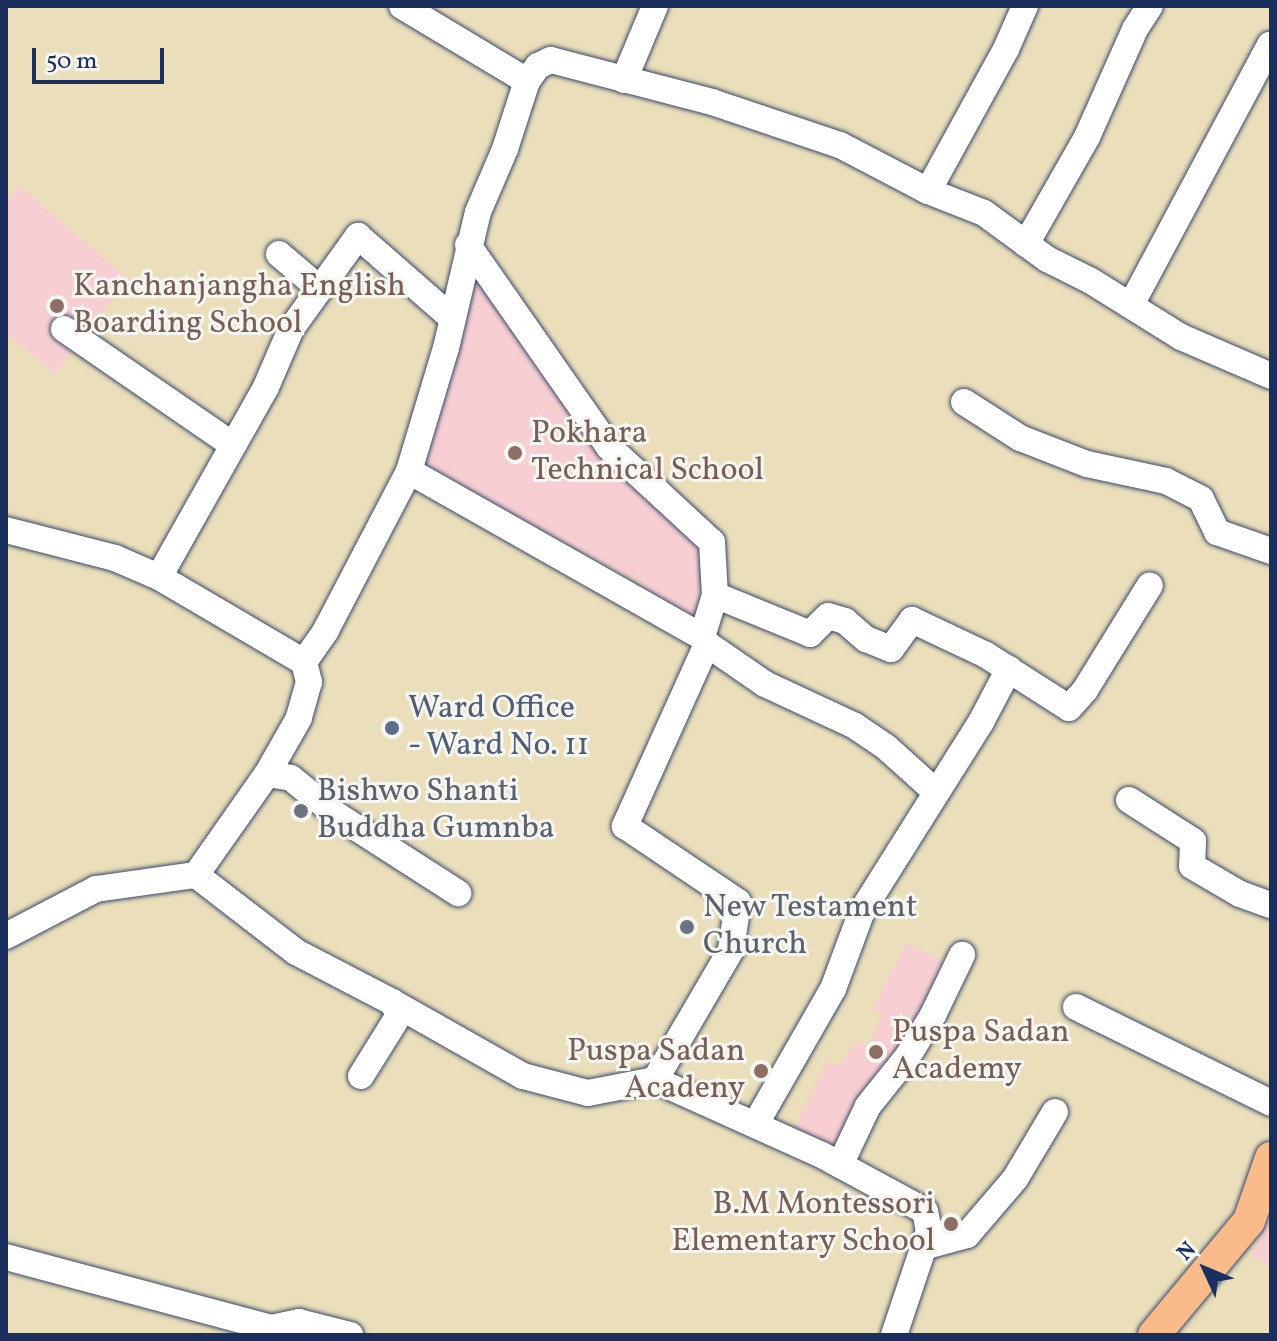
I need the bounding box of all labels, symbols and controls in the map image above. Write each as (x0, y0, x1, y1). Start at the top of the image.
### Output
scale bar (36, 32, 168, 82)
text: 50 m (46, 45, 98, 79)
place label: Kanchanjangha English Boarding School (73, 269, 406, 344)
marker: Kanchanjangha English Boarding School (48, 297, 66, 315)
place label: Pokhara Technical School (531, 416, 764, 491)
marker: Pokhara Technical School (506, 444, 524, 462)
place label: Ward Office - Ward No. 11 (408, 691, 591, 766)
marker: Ward Office - Ward No. 11 (383, 719, 401, 737)
place label: Bishwo Shanti Buddha Gumnba (317, 774, 555, 849)
marker: Bishwo Shanti Buddha Gumnba (292, 802, 310, 820)
place label: New Testament Church (703, 890, 919, 965)
marker: New Testament Church (678, 918, 696, 936)
place label: Puspa Sadan Academy (892, 1015, 1070, 1090)
place label: Puspa Sadan Acadeny (567, 1034, 745, 1109)
marker: Puspa Sadan Academy (867, 1043, 885, 1061)
marker: Puspa Sadan Acadeny (752, 1062, 770, 1080)
place label: B.M Montessori Elementary School (671, 1187, 935, 1262)
marker: B.M Montessori Elementary School (942, 1215, 960, 1233)
north arrow (1165, 1229, 1245, 1309)
text: N (1171, 1235, 1204, 1269)

